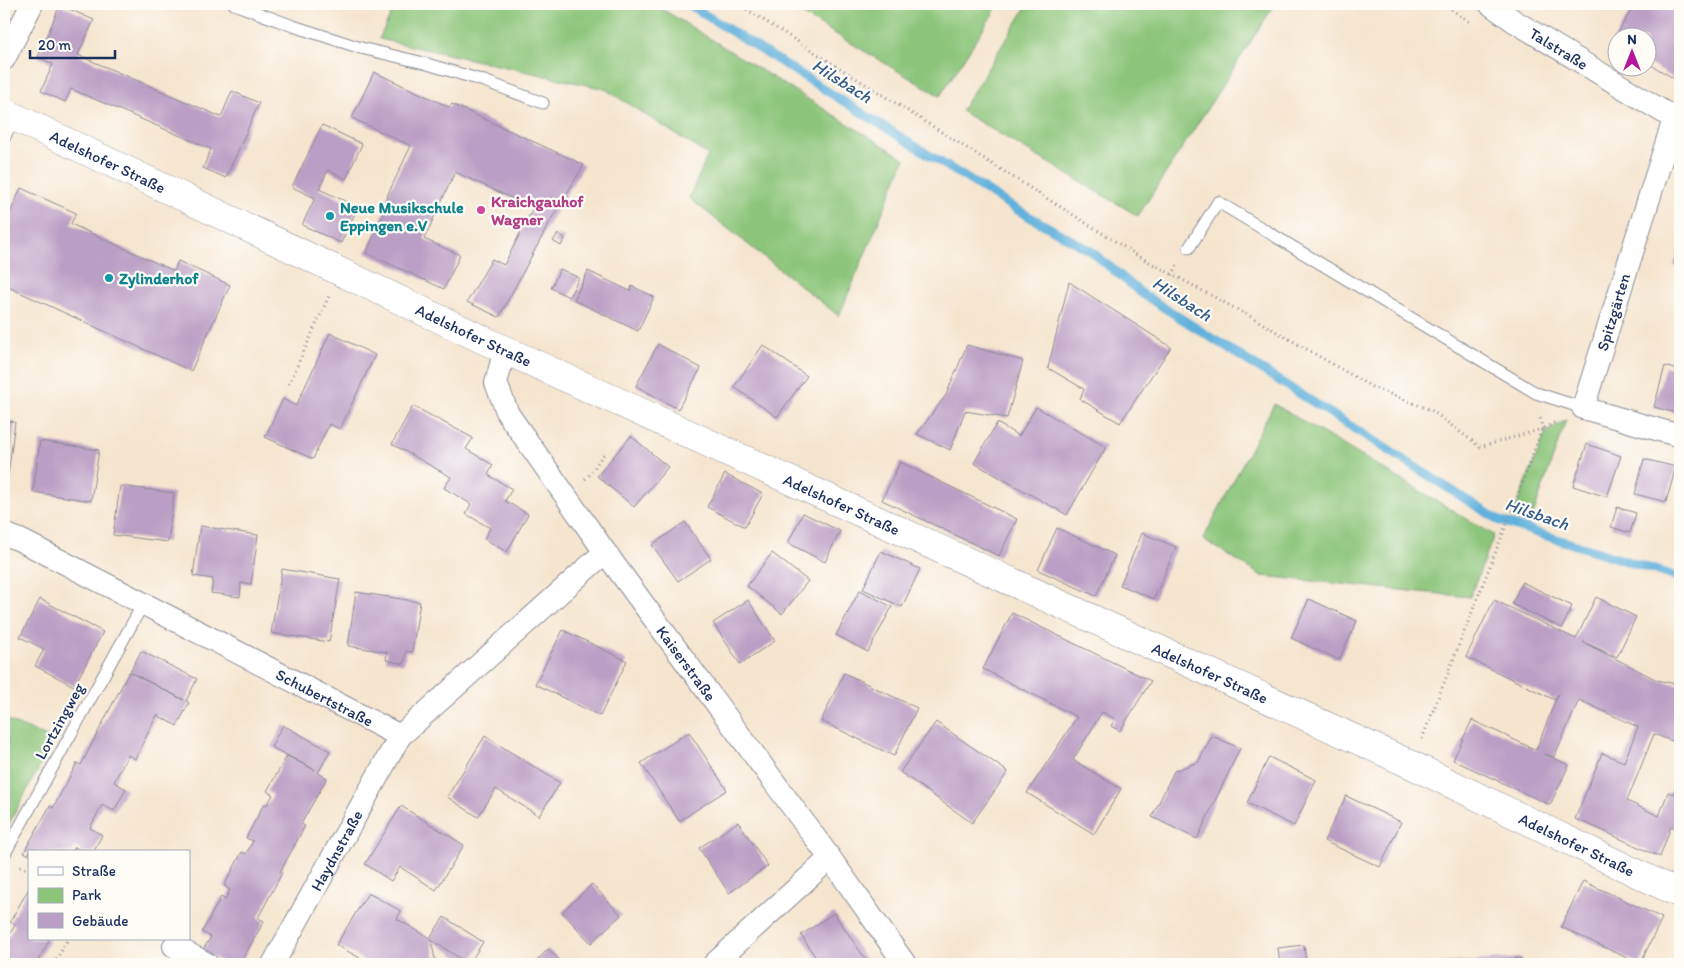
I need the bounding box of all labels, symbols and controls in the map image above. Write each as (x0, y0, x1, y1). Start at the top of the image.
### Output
street label: Talstraße (1526, 24, 1592, 74)
scale bar (30, 28, 115, 60)
north arrow (1606, 28, 1656, 78)
text: N (1627, 31, 1637, 48)
text: 20 m (38, 36, 72, 54)
water label: Hilsbach (808, 54, 877, 108)
street label: Adelshofer Straße (47, 126, 169, 197)
place label: Kraichgauhof Wagner (491, 192, 584, 230)
place label: Neue Musikschule Eppingen e.V (340, 198, 464, 236)
marker: Kraichgauhof Wagner (475, 204, 487, 216)
marker: Neue Musikschule Eppingen e.V (324, 210, 336, 222)
place label: Zylinderhof (119, 269, 199, 289)
street label: Spitzgärten (1593, 271, 1634, 353)
marker: Zylinderhof (103, 272, 115, 284)
water label: Hilsbach (1148, 272, 1216, 327)
street label: Adelshofer Straße (413, 300, 534, 371)
street label: Adelshofer Straße (780, 470, 903, 539)
water label: Hilsbach (1502, 493, 1573, 535)
street label: Kaiserstraße (652, 622, 720, 705)
street label: Adelshofer Straße (1149, 638, 1271, 708)
street label: Schubertstraße (273, 665, 376, 731)
street label: Lortzingweg (31, 679, 89, 763)
street label: Haydnstraße (307, 807, 367, 894)
street label: Adelshofer Straße (1516, 809, 1637, 881)
legend (28, 850, 190, 940)
text: Straße (72, 862, 116, 880)
text: Park (72, 886, 102, 904)
text: Gebäude (72, 912, 129, 930)

